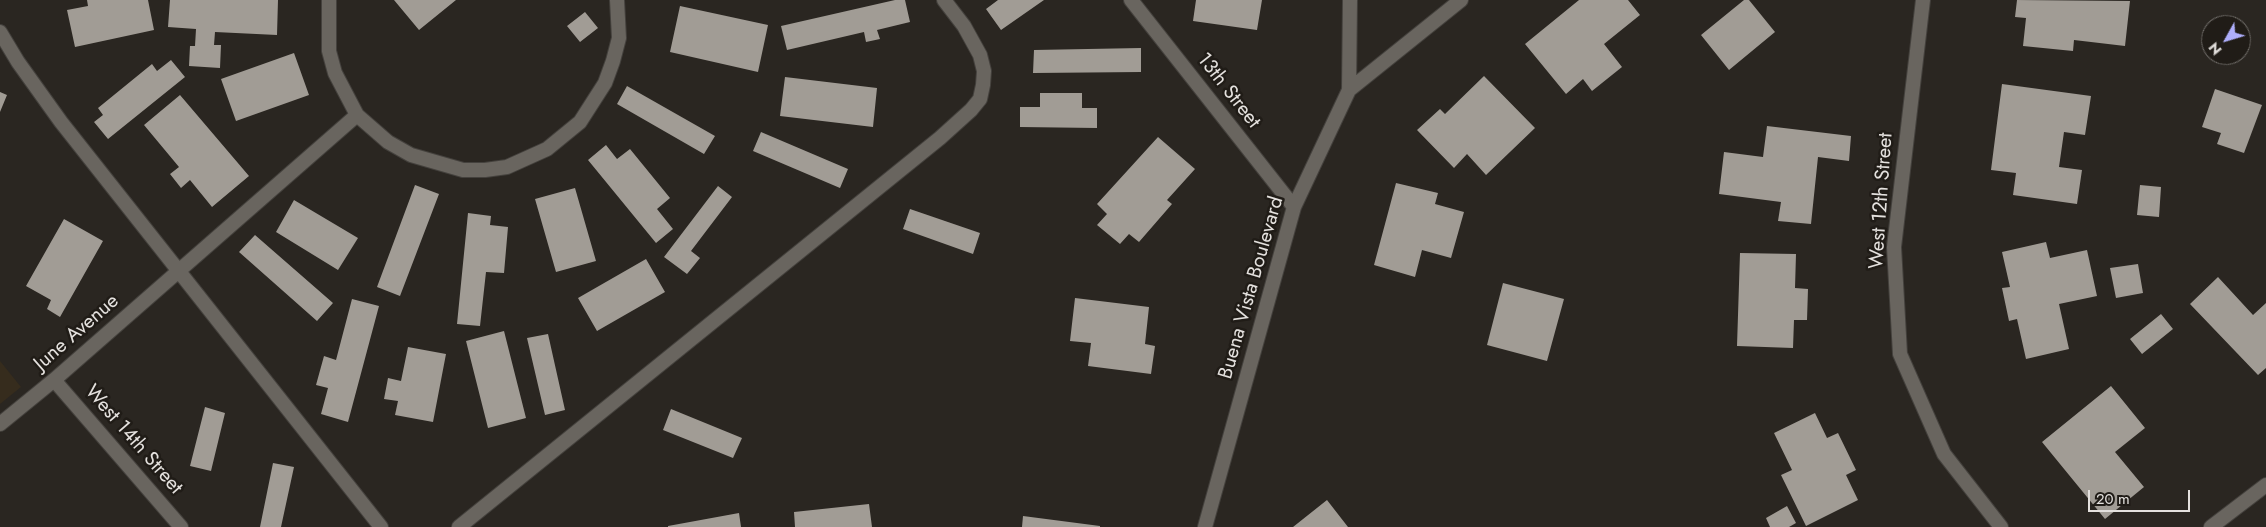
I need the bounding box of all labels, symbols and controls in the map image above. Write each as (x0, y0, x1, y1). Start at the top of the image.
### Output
north arrow (2201, 15, 2251, 65)
text: N (2204, 38, 2226, 59)
street label: 13th Street (1191, 49, 1265, 133)
street label: West 12th Street (1865, 132, 1899, 270)
street label: Buena Vista Boulevard (1214, 194, 1290, 382)
street label: June Avenue (30, 290, 124, 376)
street label: West 14th Street (79, 380, 187, 500)
scale bar (2091, 480, 2194, 512)
text: 20 m (2096, 488, 2130, 510)

